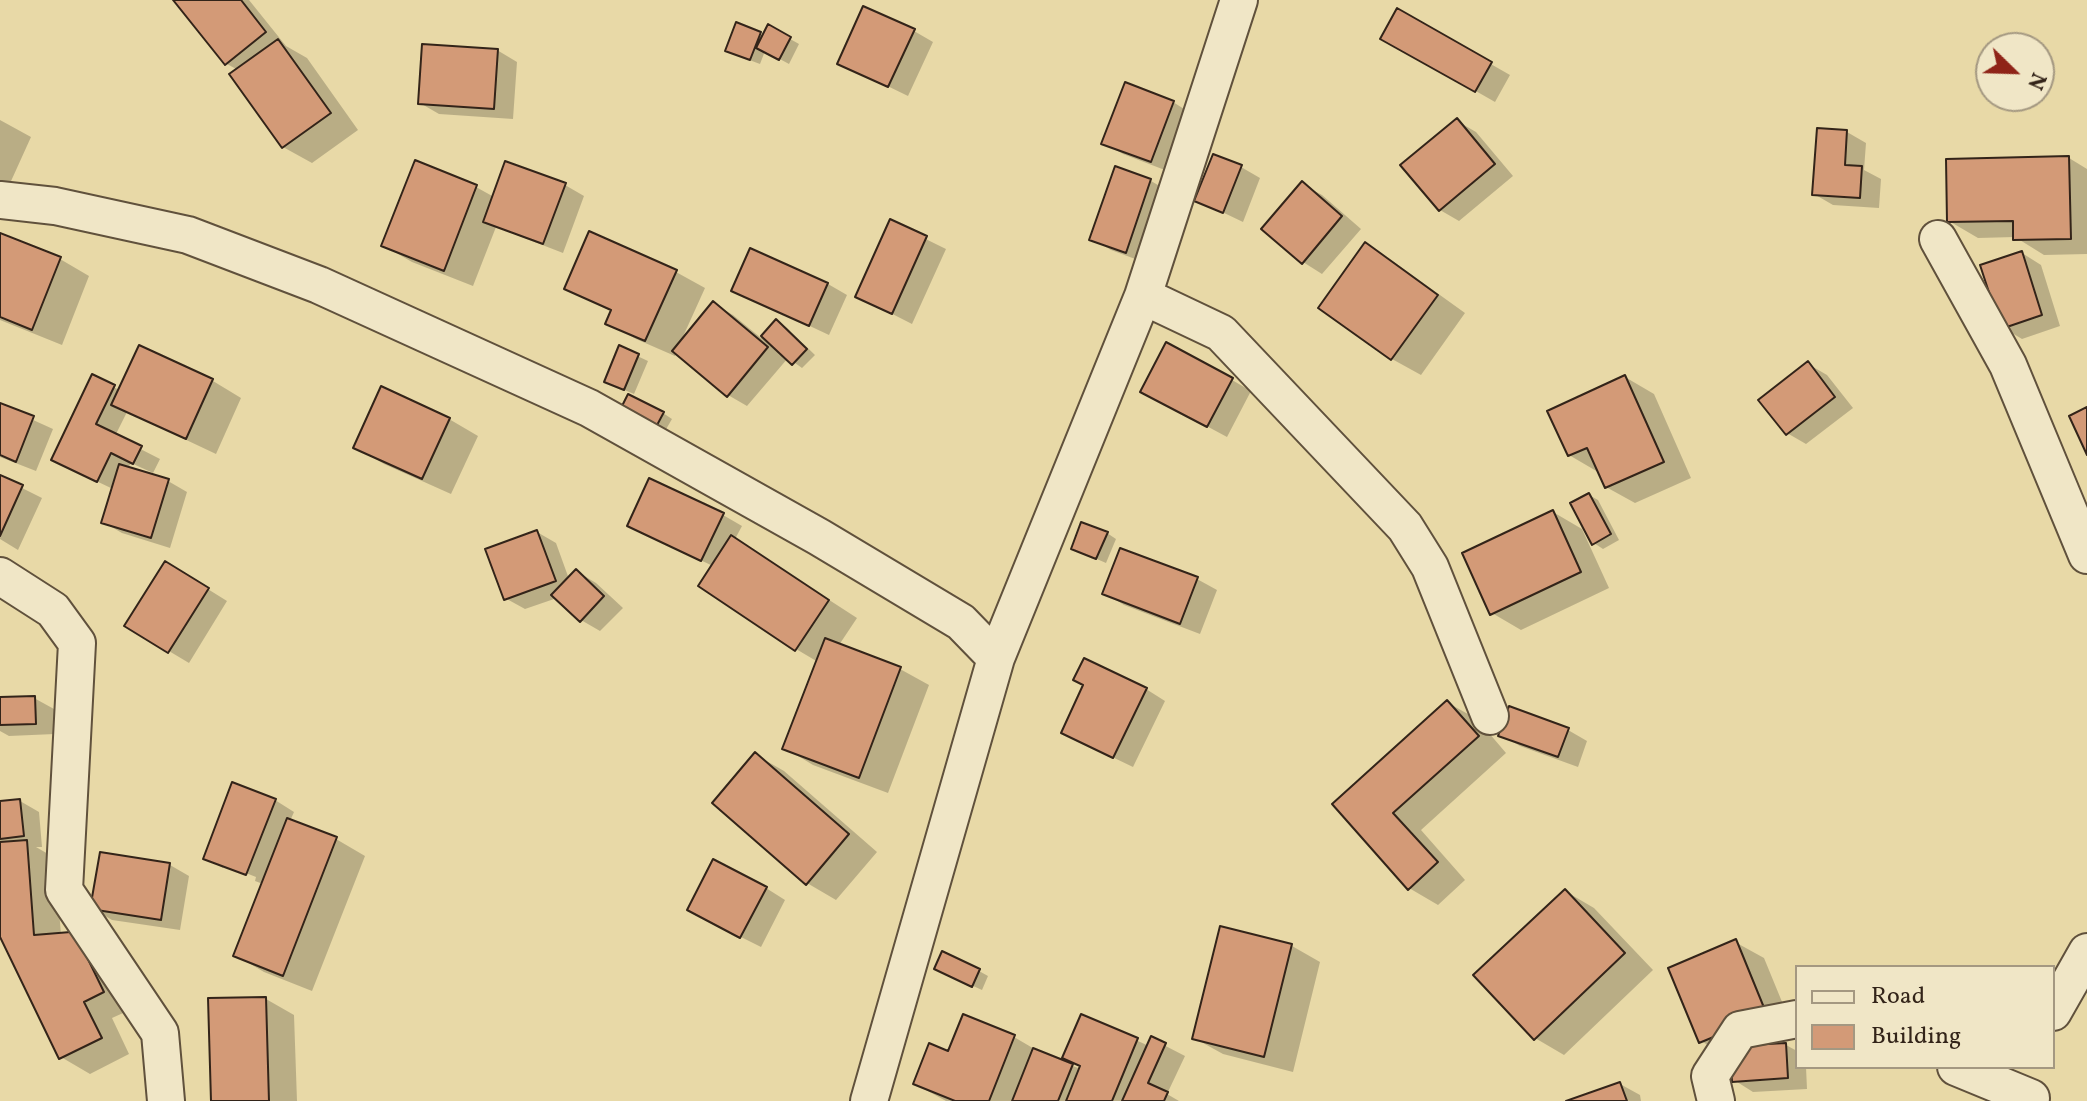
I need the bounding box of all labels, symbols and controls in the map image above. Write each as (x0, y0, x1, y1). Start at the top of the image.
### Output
north arrow (1975, 32, 2055, 112)
text: N (2018, 67, 2053, 94)
legend (1795, 965, 2055, 1069)
text: Road (1871, 980, 1925, 1014)
text: Building (1871, 1020, 1961, 1054)

